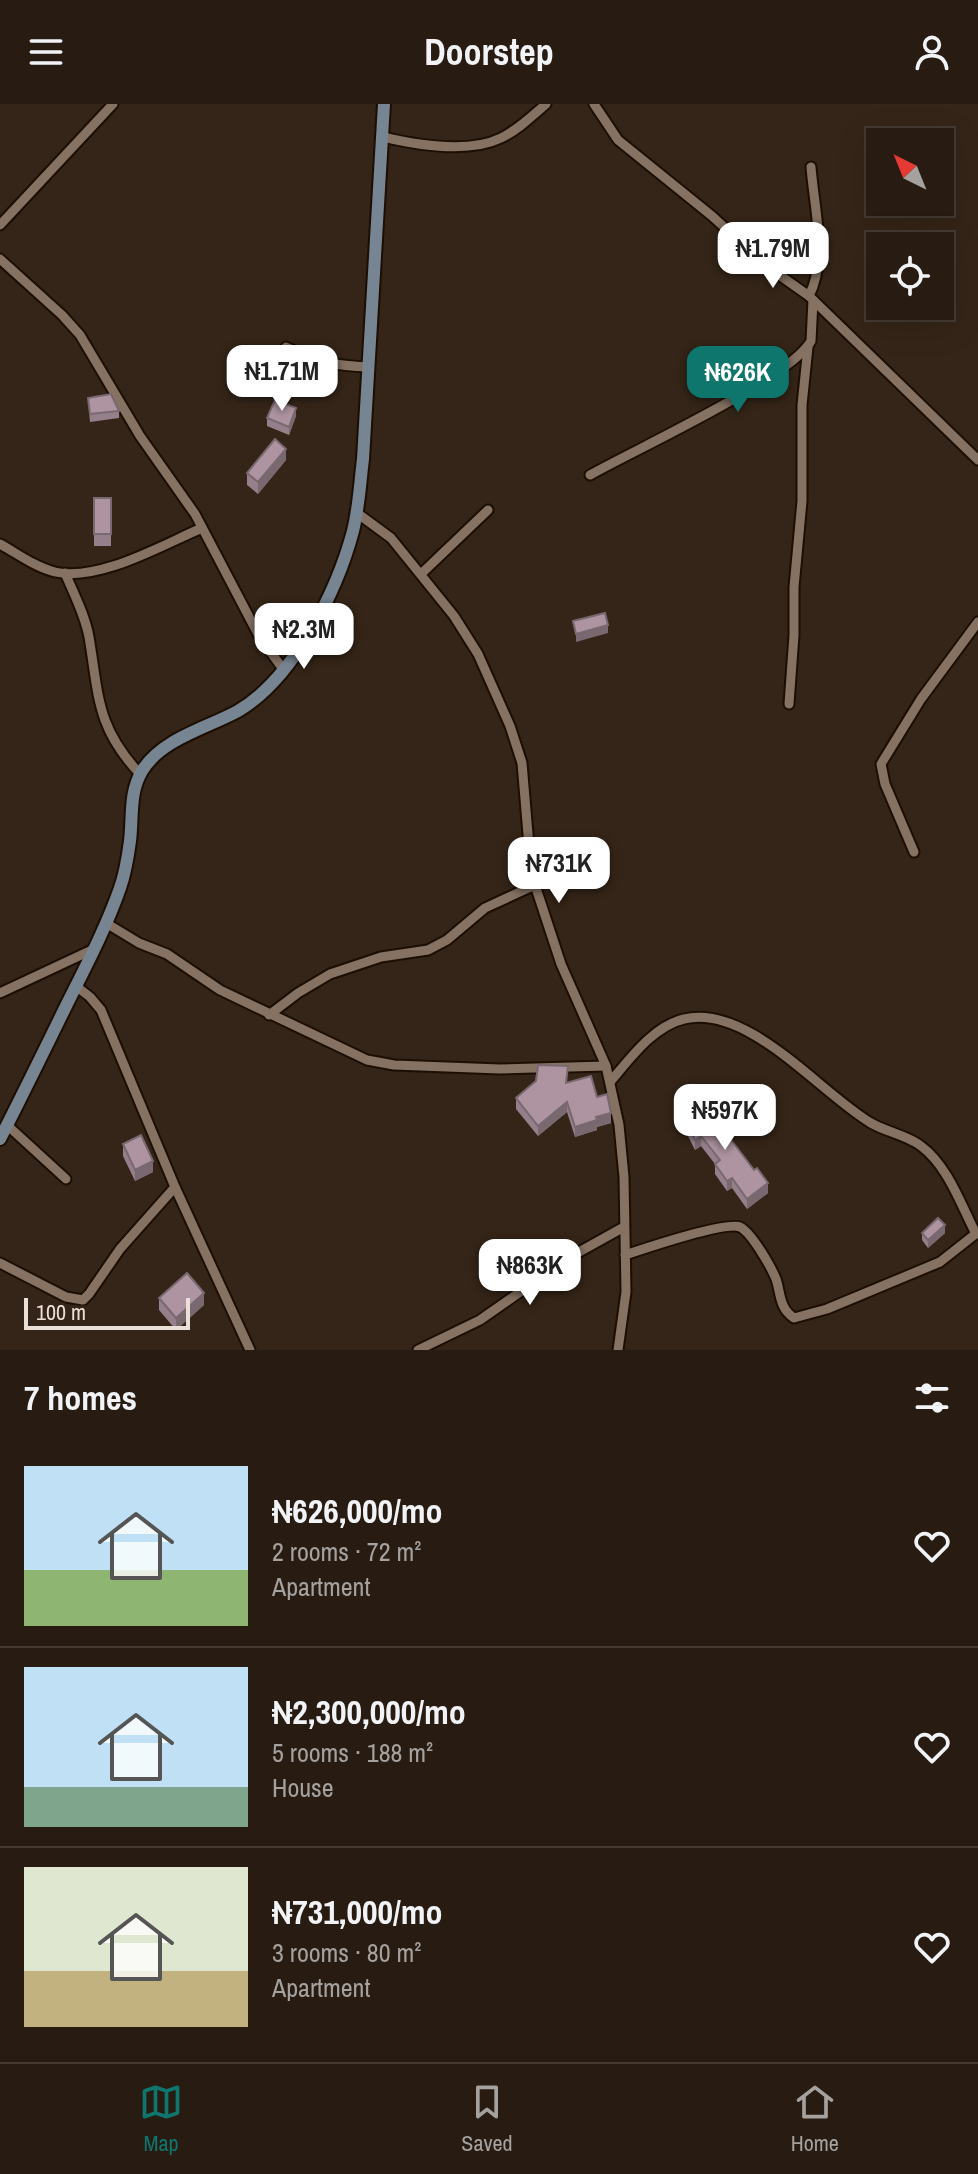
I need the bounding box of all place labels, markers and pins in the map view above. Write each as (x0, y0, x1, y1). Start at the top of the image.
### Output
pin: ₦1.79M (708, 222, 838, 290)
pin: ₦1.71M (217, 345, 347, 413)
pin: ₦626K (682, 346, 794, 414)
pin: ₦2.3M (248, 603, 360, 671)
pin: ₦731K (503, 837, 615, 905)
pin: ₦597K (669, 1084, 781, 1152)
pin: ₦863K (474, 1239, 586, 1307)

